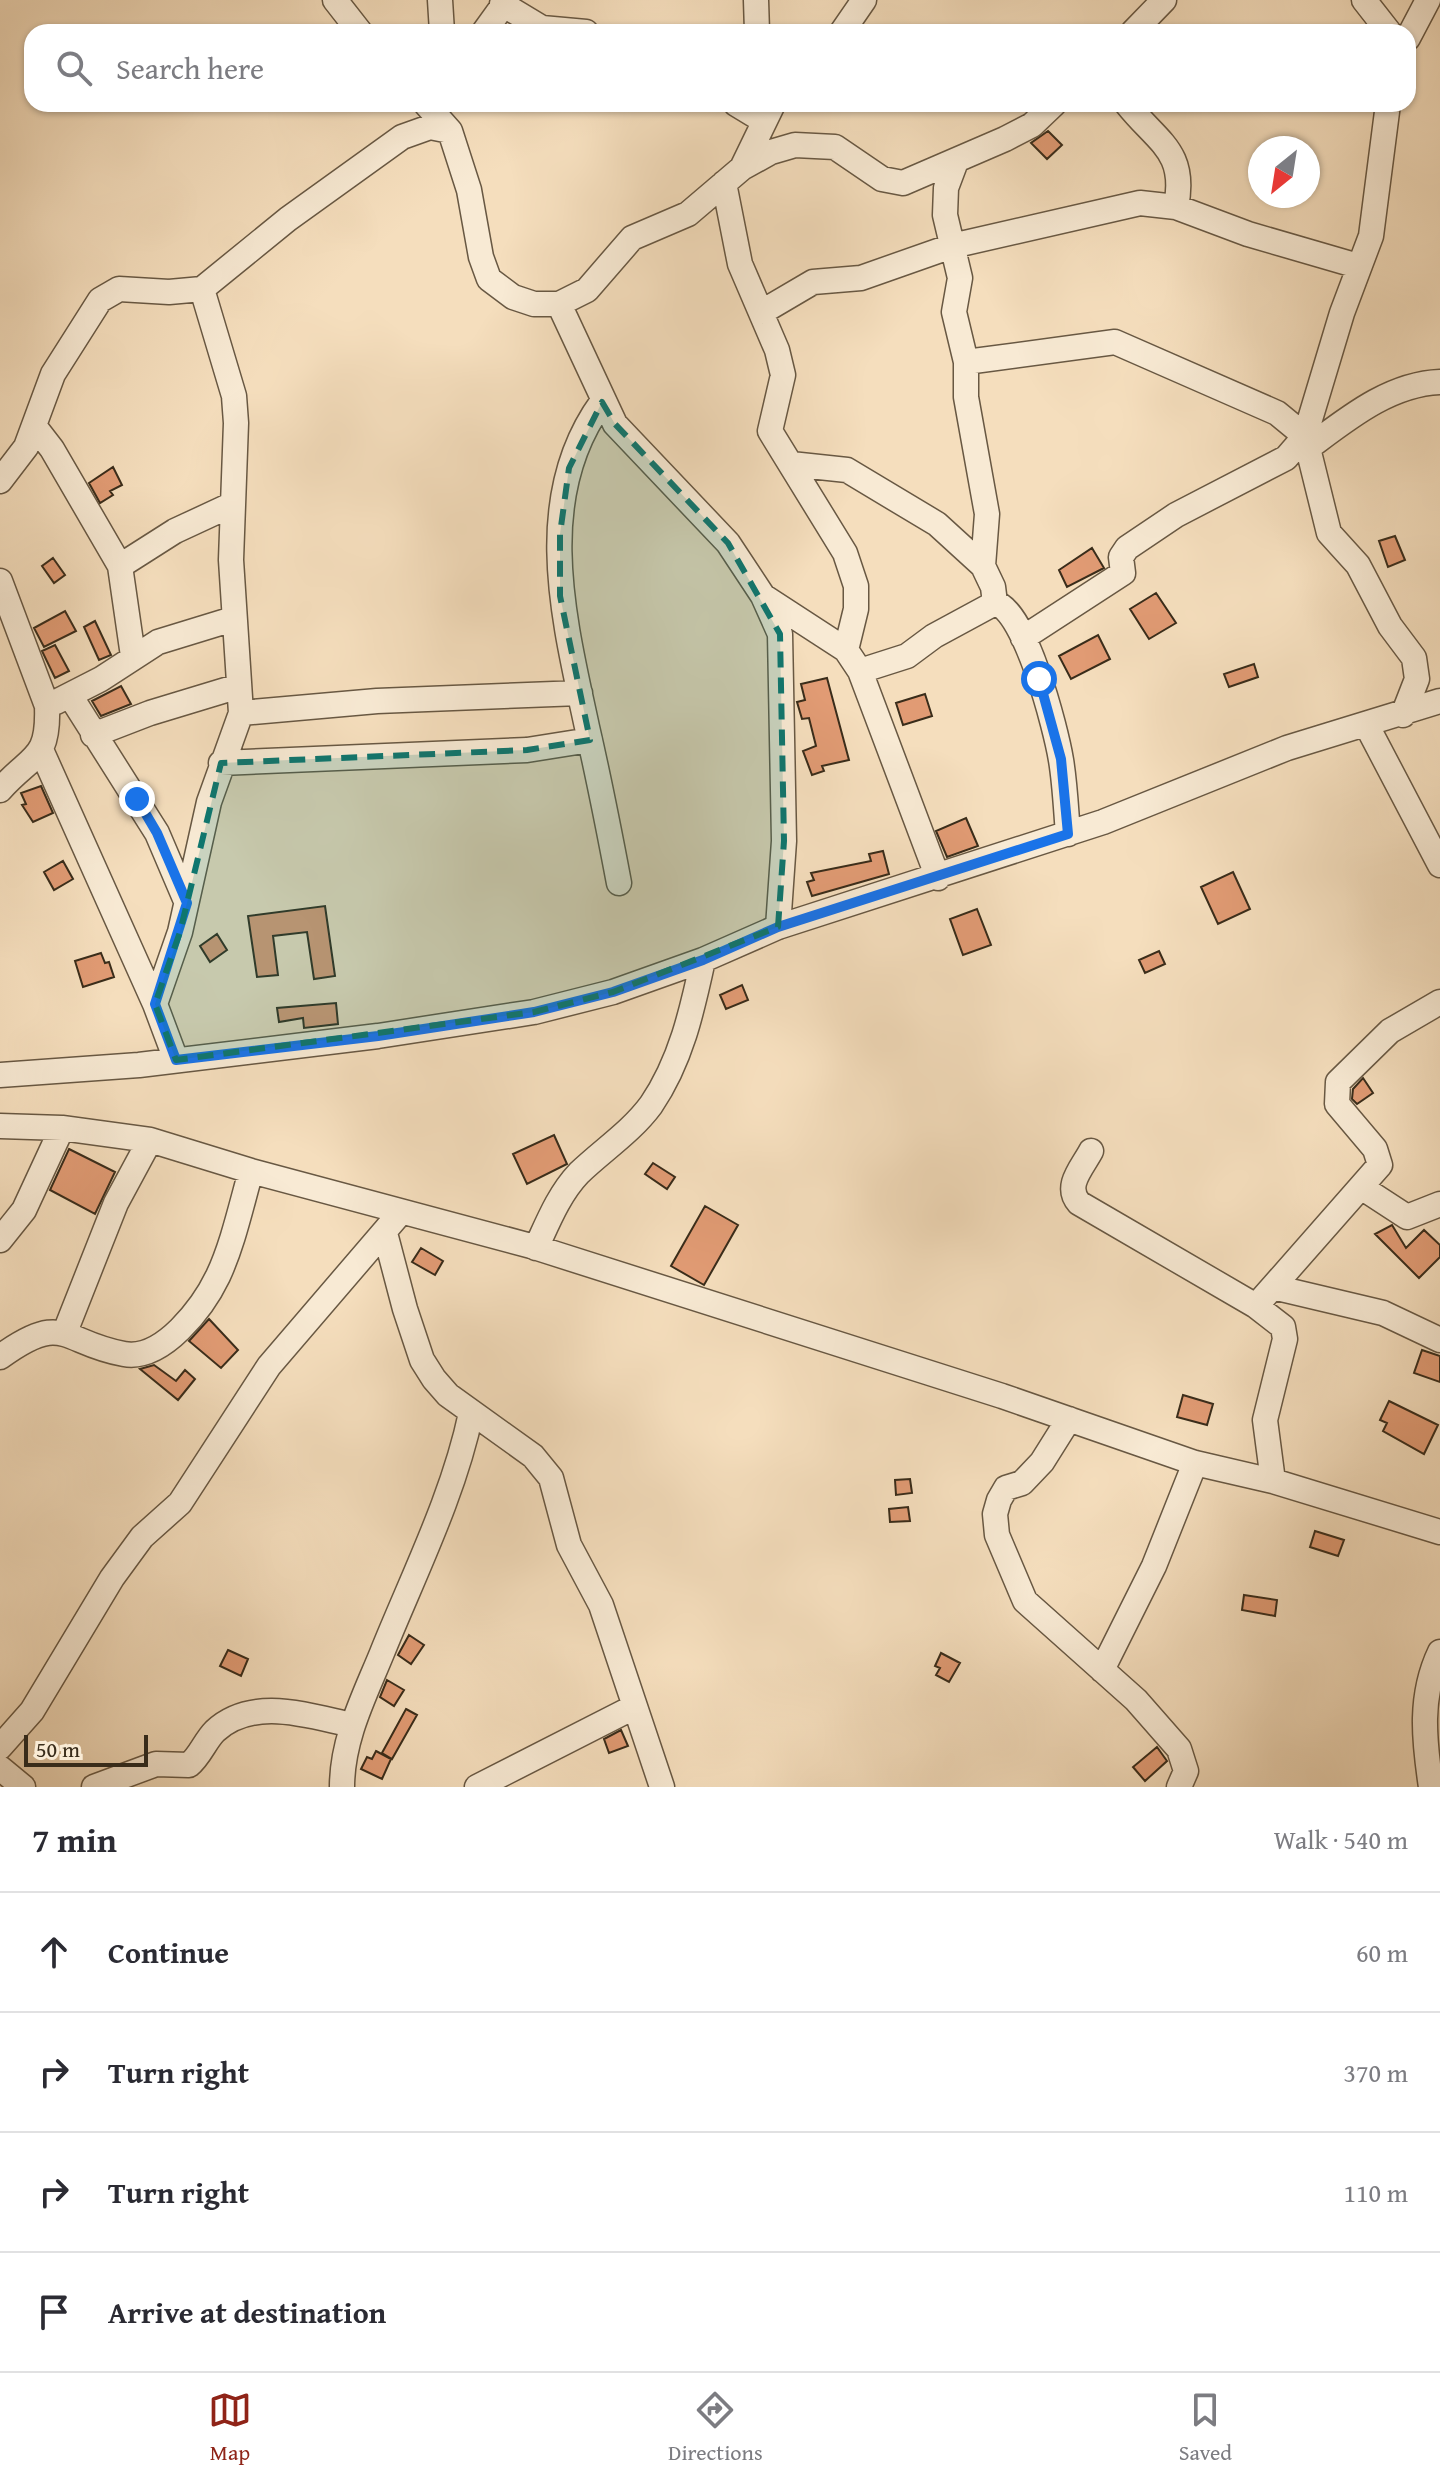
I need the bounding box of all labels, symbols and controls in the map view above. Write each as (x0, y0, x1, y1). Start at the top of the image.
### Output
search box (24, 24, 1416, 112)
icon: search (52, 46, 96, 90)
text: Search here (116, 46, 264, 90)
north arrow (1248, 136, 1320, 208)
route start (1021, 661, 1057, 697)
route end (119, 781, 155, 817)
scale bar (24, 1731, 148, 1767)
text: 50 m (36, 1733, 80, 1765)
text: 7 min (32, 1815, 117, 1864)
text: Walk · 540 m (1274, 1820, 1408, 1859)
icon: ahead (32, 1930, 76, 1974)
text: Continue (108, 1930, 229, 1974)
text: 60 m (1356, 1933, 1408, 1972)
icon: right (32, 2050, 76, 2094)
text: Turn right (108, 2050, 249, 2094)
text: 370 m (1343, 2053, 1408, 2092)
icon: right (32, 2170, 76, 2214)
text: Turn right (108, 2170, 249, 2214)
text: 110 m (1343, 2173, 1408, 2212)
icon: arrive (32, 2290, 76, 2334)
text: Arrive at destination (108, 2290, 386, 2334)
tab: Map (208, 2388, 252, 2468)
tab: Directions (668, 2388, 763, 2468)
tab: Saved (1179, 2388, 1232, 2468)

